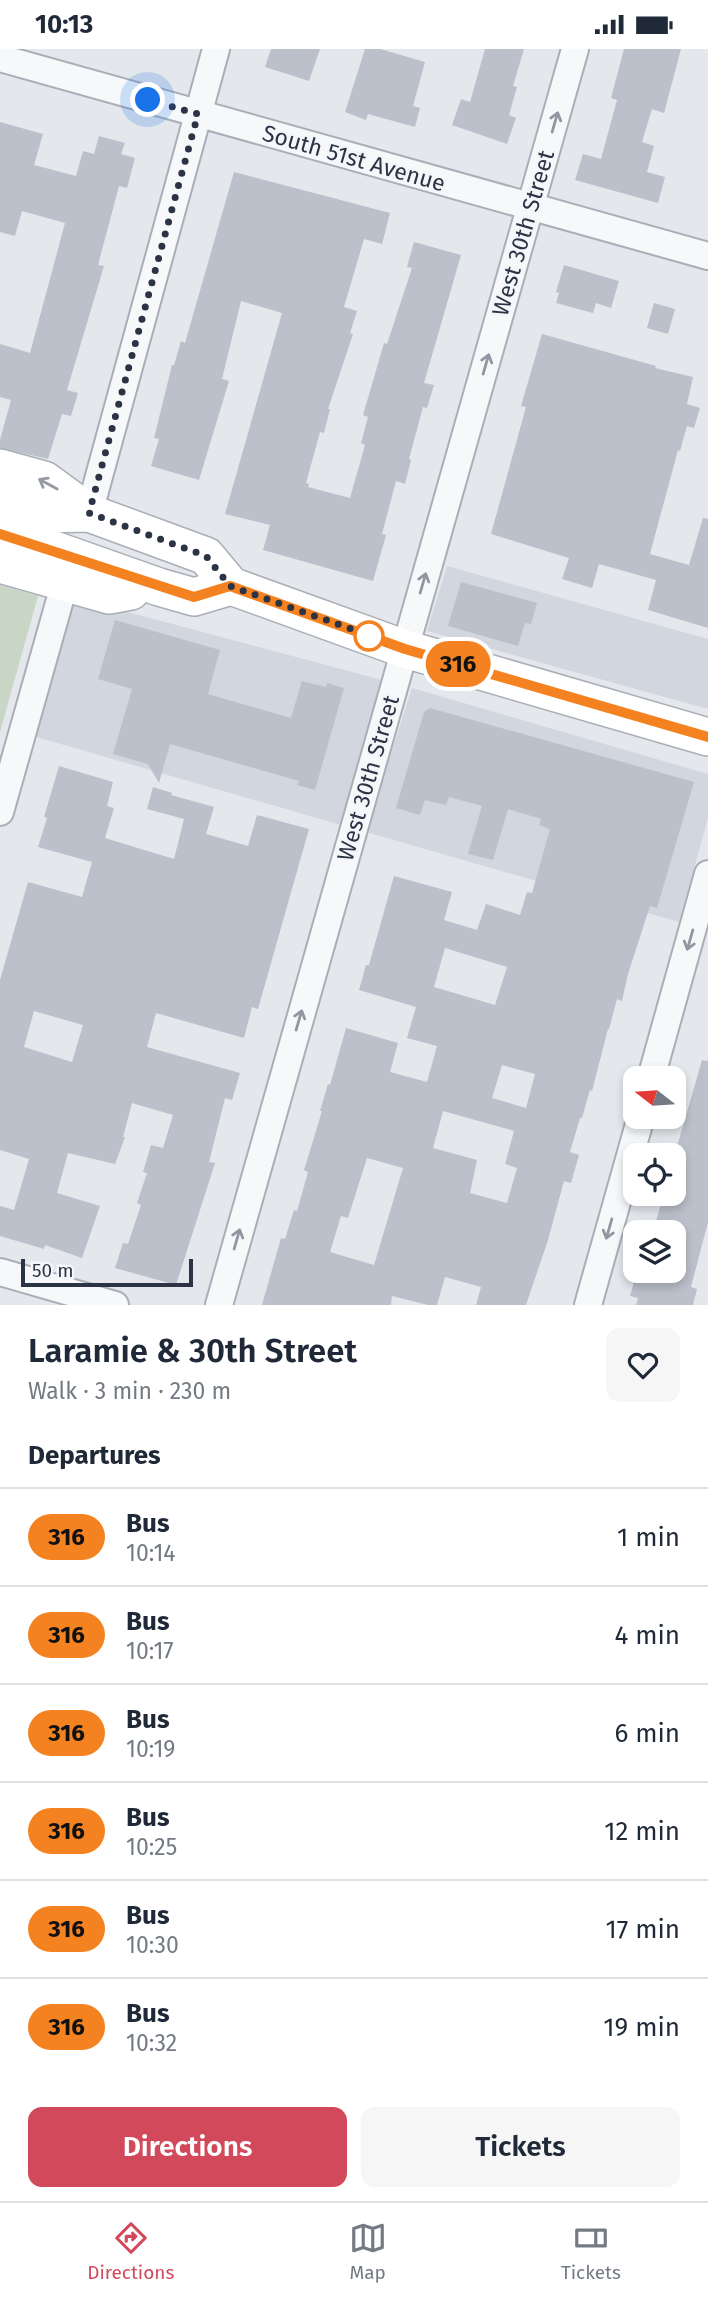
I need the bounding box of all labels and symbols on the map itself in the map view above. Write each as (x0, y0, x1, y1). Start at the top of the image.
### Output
your location (130, 82, 165, 117)
one-way arrow (549, 111, 562, 133)
street label: South 51st Avenue (259, 118, 449, 198)
street label: West 30th Street (486, 146, 560, 319)
one-way arrow (480, 353, 493, 375)
one-way arrow (38, 477, 58, 491)
one-way arrow (418, 572, 431, 594)
unlabelled marker (354, 621, 384, 651)
line badge: 316 (418, 641, 498, 687)
street label: West 30th Street (331, 691, 405, 864)
one-way arrow (682, 929, 695, 951)
one-way arrow (294, 1010, 307, 1032)
north arrow (623, 1066, 686, 1129)
one-way arrow (602, 1218, 615, 1240)
one-way arrow (232, 1229, 245, 1251)
scale bar (21, 1256, 192, 1288)

